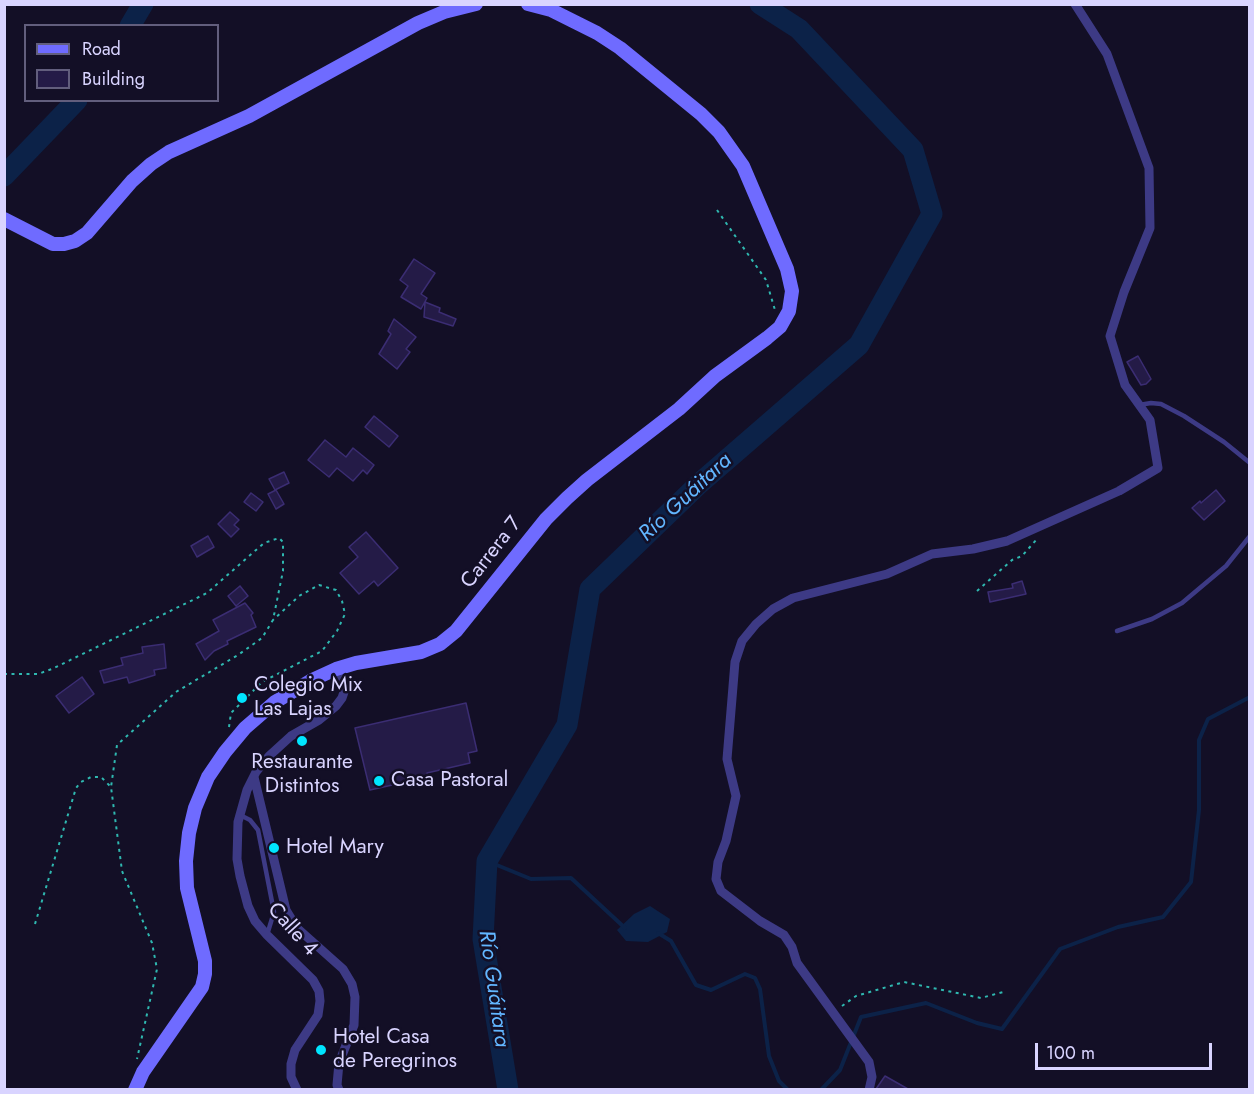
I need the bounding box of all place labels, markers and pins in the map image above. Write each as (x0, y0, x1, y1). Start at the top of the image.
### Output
place label: Colegio Mix Las Lajas (254, 673, 362, 723)
marker: Colegio Mix Las Lajas (235, 691, 249, 705)
marker: Restaurante Distintos (295, 734, 309, 748)
place label: Restaurante Distintos (251, 750, 353, 800)
place label: Casa Pastoral (391, 768, 508, 794)
marker: Casa Pastoral (372, 774, 386, 788)
place label: Hotel Mary (286, 835, 384, 861)
marker: Hotel Mary (267, 841, 281, 855)
place label: Hotel Casa de Peregrinos (333, 1025, 457, 1075)
marker: Hotel Casa de Peregrinos (314, 1043, 328, 1057)

